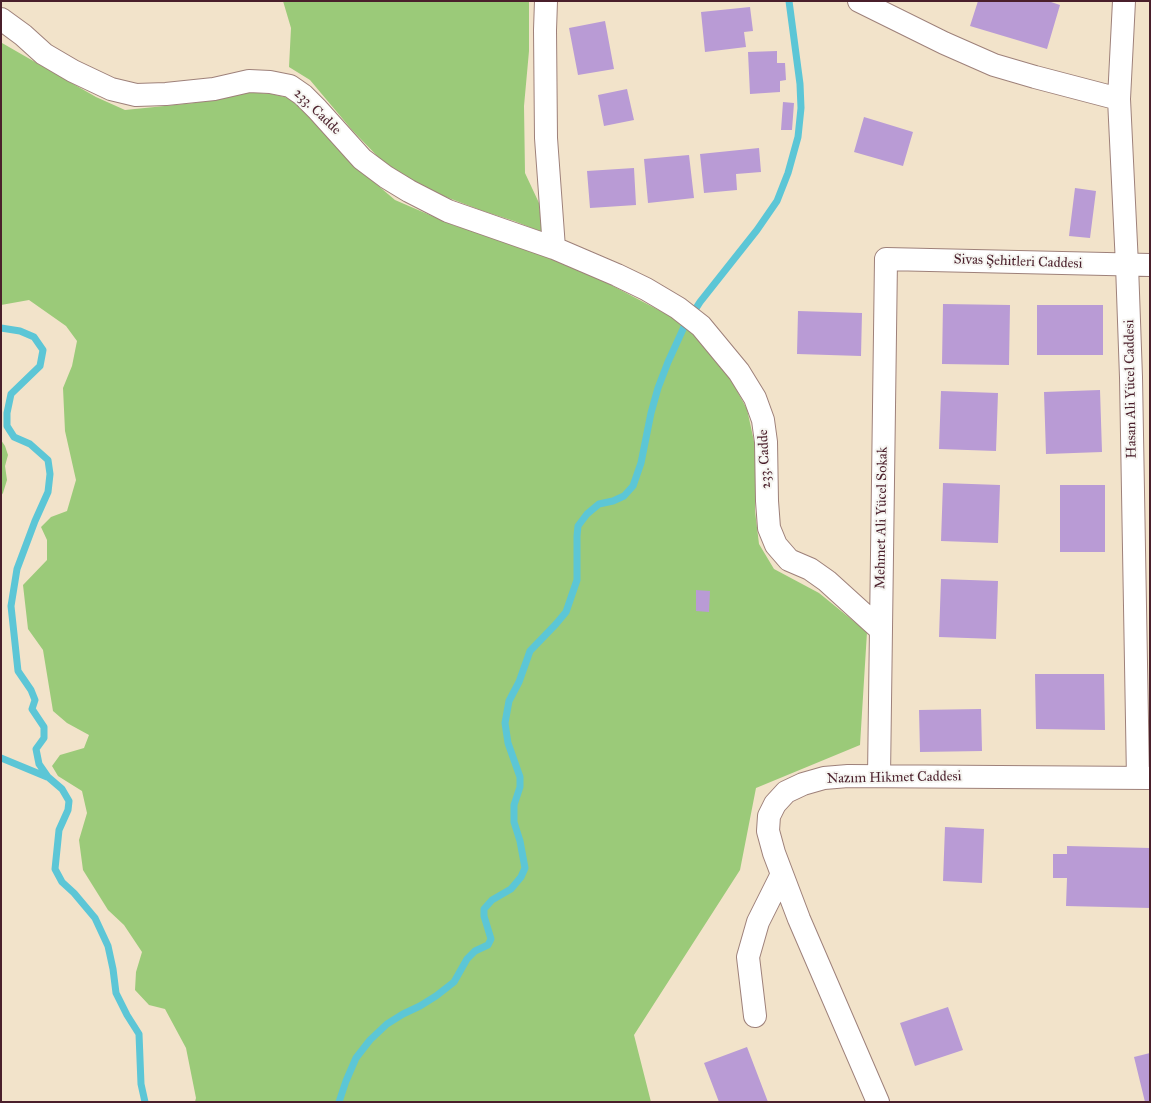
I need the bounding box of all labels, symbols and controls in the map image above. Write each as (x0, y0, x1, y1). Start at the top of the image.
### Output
street label: 233. Cadde (290, 85, 344, 139)
street label: Sivas Şehitleri Caddesi (953, 251, 1083, 273)
street label: Hasan Ali Yücel Caddesi (1121, 319, 1141, 459)
street label: 233. Cadde (755, 429, 775, 489)
street label: Mehmet Ali Yücel Sokak (872, 447, 892, 589)
street label: Nazım Hikmet Caddesi (826, 768, 962, 788)

